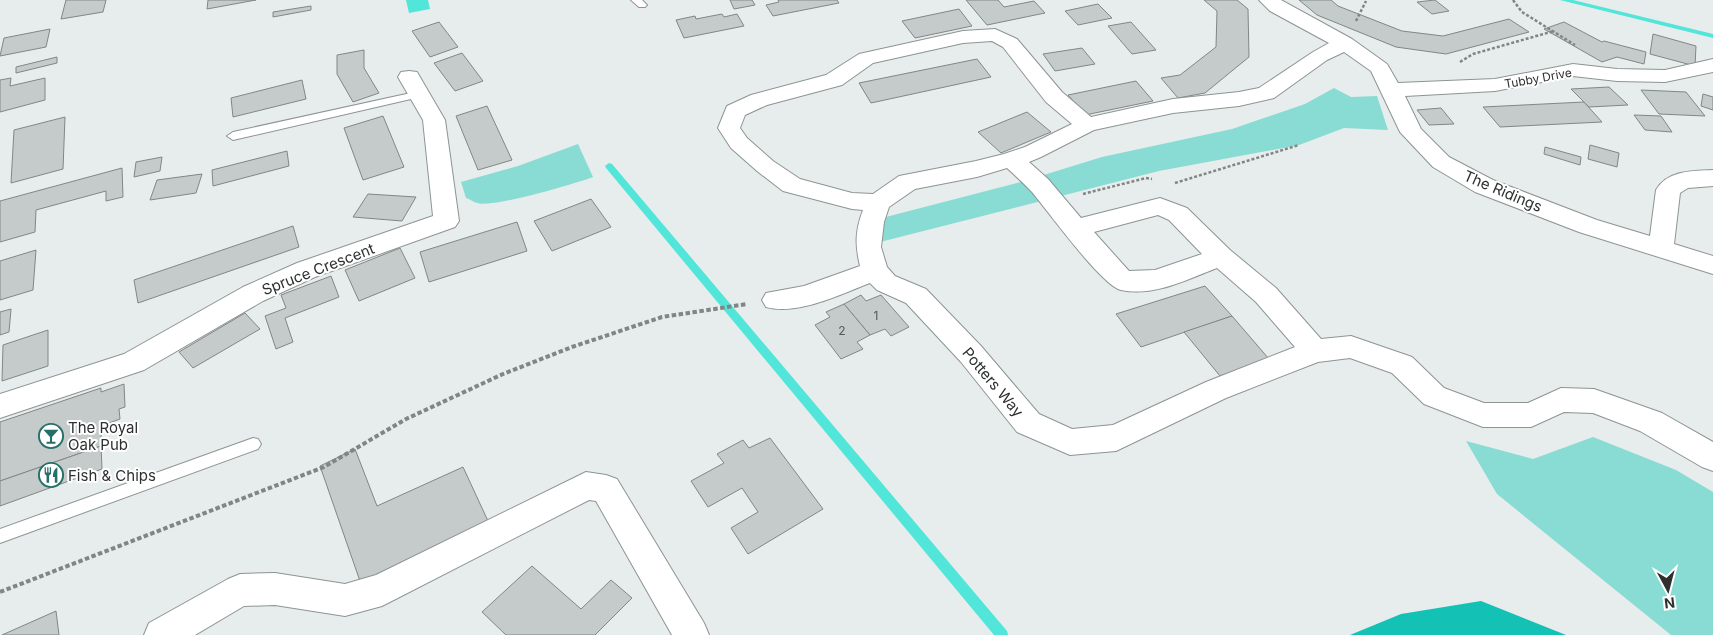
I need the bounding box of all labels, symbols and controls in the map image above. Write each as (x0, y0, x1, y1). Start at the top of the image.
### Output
street label: Tubby Drive (1503, 65, 1573, 91)
street label: The Ridings (1461, 166, 1545, 216)
street label: Spruce Crescent (259, 239, 377, 299)
house number: 1 (874, 308, 878, 323)
house number: 2 (838, 323, 846, 338)
street label: Potters Way (958, 343, 1028, 421)
place label: The Royal Oak Pub (68, 418, 138, 454)
bar icon: The Royal Oak Pub (38, 423, 64, 449)
restaurant icon: Fish & Chips (38, 462, 64, 488)
place label: Fish & Chips (68, 466, 156, 485)
north arrow (1643, 565, 1693, 615)
text: N (1663, 594, 1676, 612)

